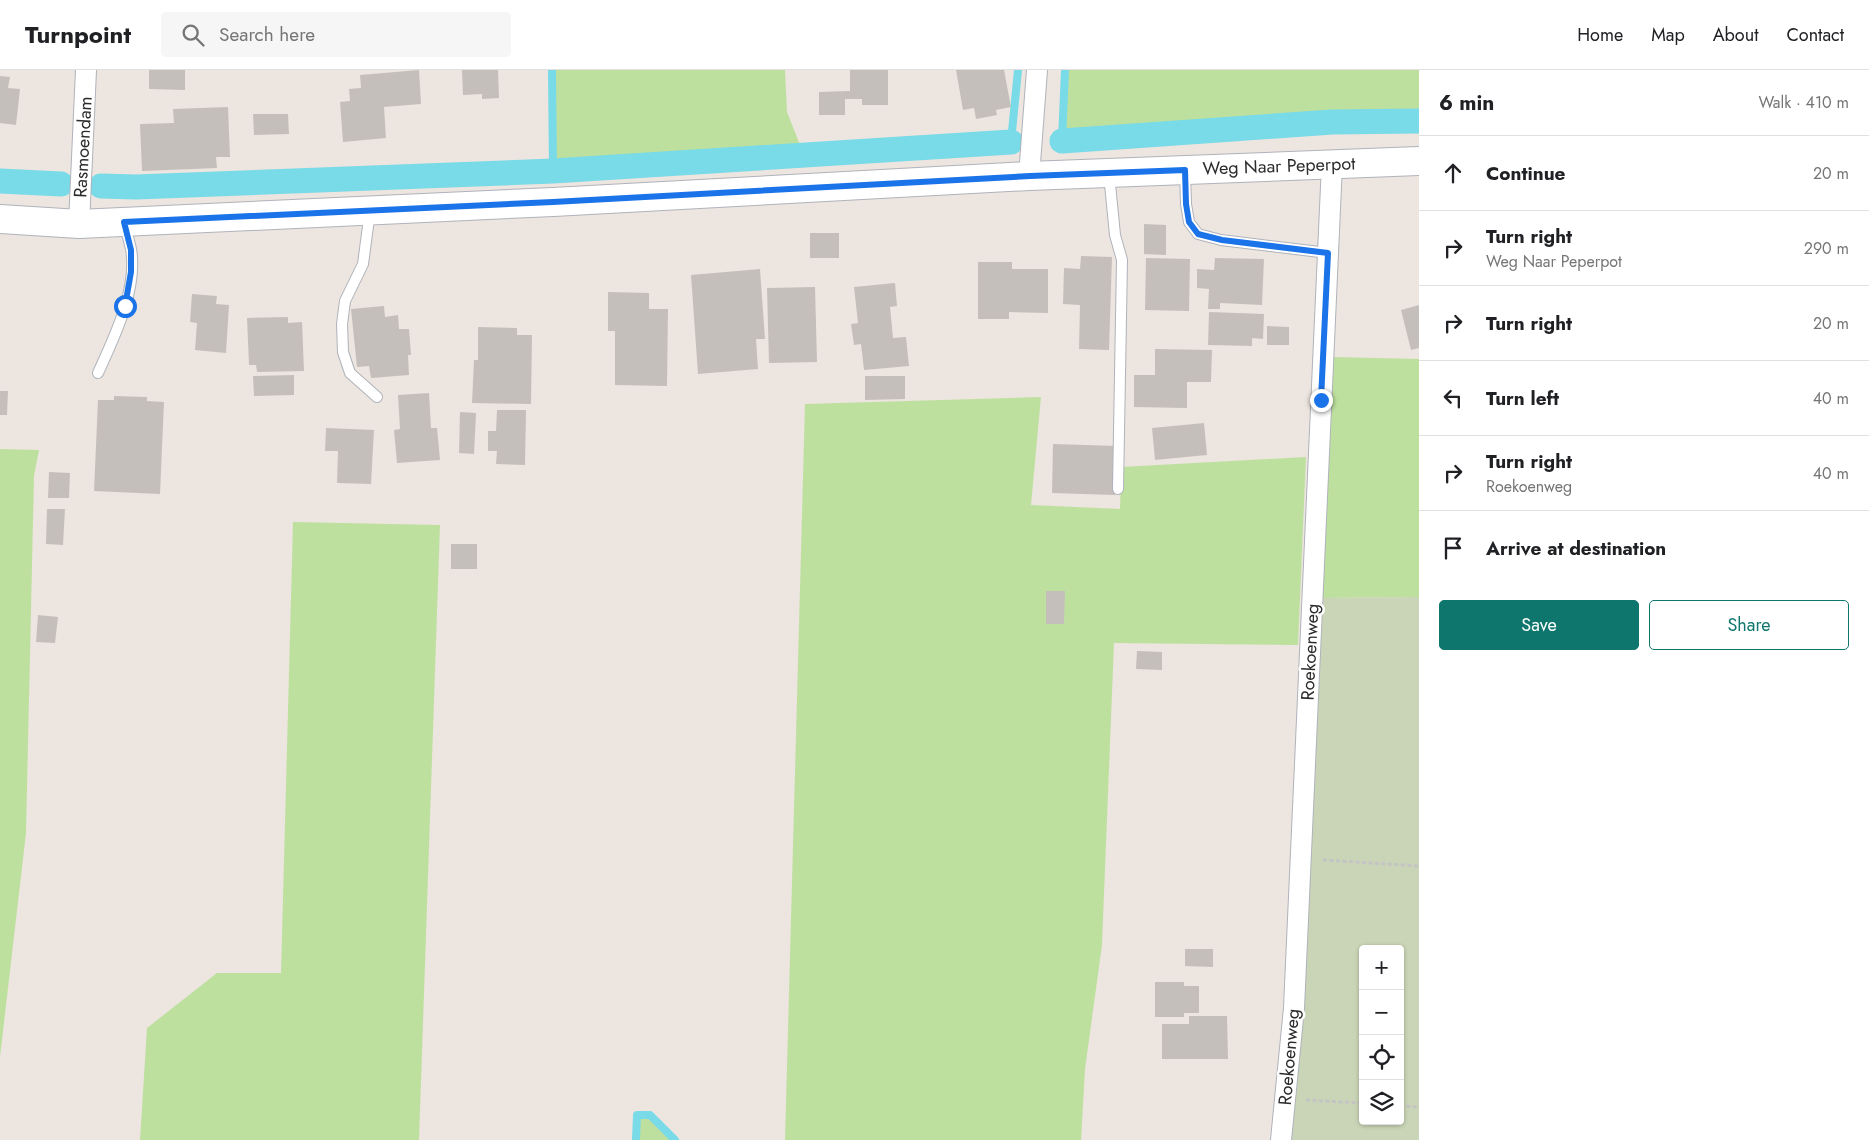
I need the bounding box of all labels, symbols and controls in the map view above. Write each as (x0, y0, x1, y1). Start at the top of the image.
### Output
search box (161, 12, 511, 57)
text: Turnpoint (25, 17, 131, 52)
icon: search (179, 21, 207, 49)
text: Search here (219, 21, 315, 48)
text: Home (1577, 22, 1623, 48)
text: Map (1651, 22, 1685, 48)
text: About (1713, 22, 1758, 48)
text: Contact (1786, 22, 1844, 48)
text: 6 min (1439, 88, 1494, 118)
text: Walk · 410 m (1759, 91, 1849, 114)
street label: Rasmoendam (67, 96, 99, 198)
street label: Weg Naar Peperpot (1202, 150, 1357, 182)
icon: ahead (1439, 159, 1467, 187)
text: Continue (1486, 160, 1565, 187)
text: 20 m (1813, 162, 1849, 185)
text: Turn right (1486, 223, 1572, 250)
icon: right (1439, 234, 1467, 262)
text: 290 m (1804, 237, 1849, 260)
text: Weg Naar Peperpot (1486, 250, 1622, 273)
route start (114, 295, 137, 318)
icon: right (1439, 309, 1467, 337)
text: Turn right (1486, 310, 1572, 337)
text: 20 m (1813, 312, 1849, 335)
icon: left (1439, 384, 1467, 412)
text: Turn left (1486, 385, 1559, 412)
text: 40 m (1813, 387, 1849, 410)
route end (1310, 389, 1333, 412)
text: Turn right (1486, 448, 1572, 475)
icon: right (1439, 459, 1467, 487)
text: 40 m (1813, 462, 1849, 485)
text: Roekoenweg (1486, 475, 1572, 498)
icon: arrive (1439, 534, 1467, 562)
text: Arrive at destination (1486, 535, 1666, 562)
button: Save (1439, 600, 1639, 650)
button: Share (1649, 600, 1849, 650)
street label: Roekoenweg (1294, 603, 1326, 701)
map controls (1359, 945, 1404, 1125)
button: + (1359, 945, 1404, 990)
button: − (1359, 990, 1404, 1035)
street label: Roekoenweg (1272, 1008, 1306, 1106)
button: locate (1359, 1035, 1404, 1080)
button: layers (1359, 1080, 1404, 1125)

